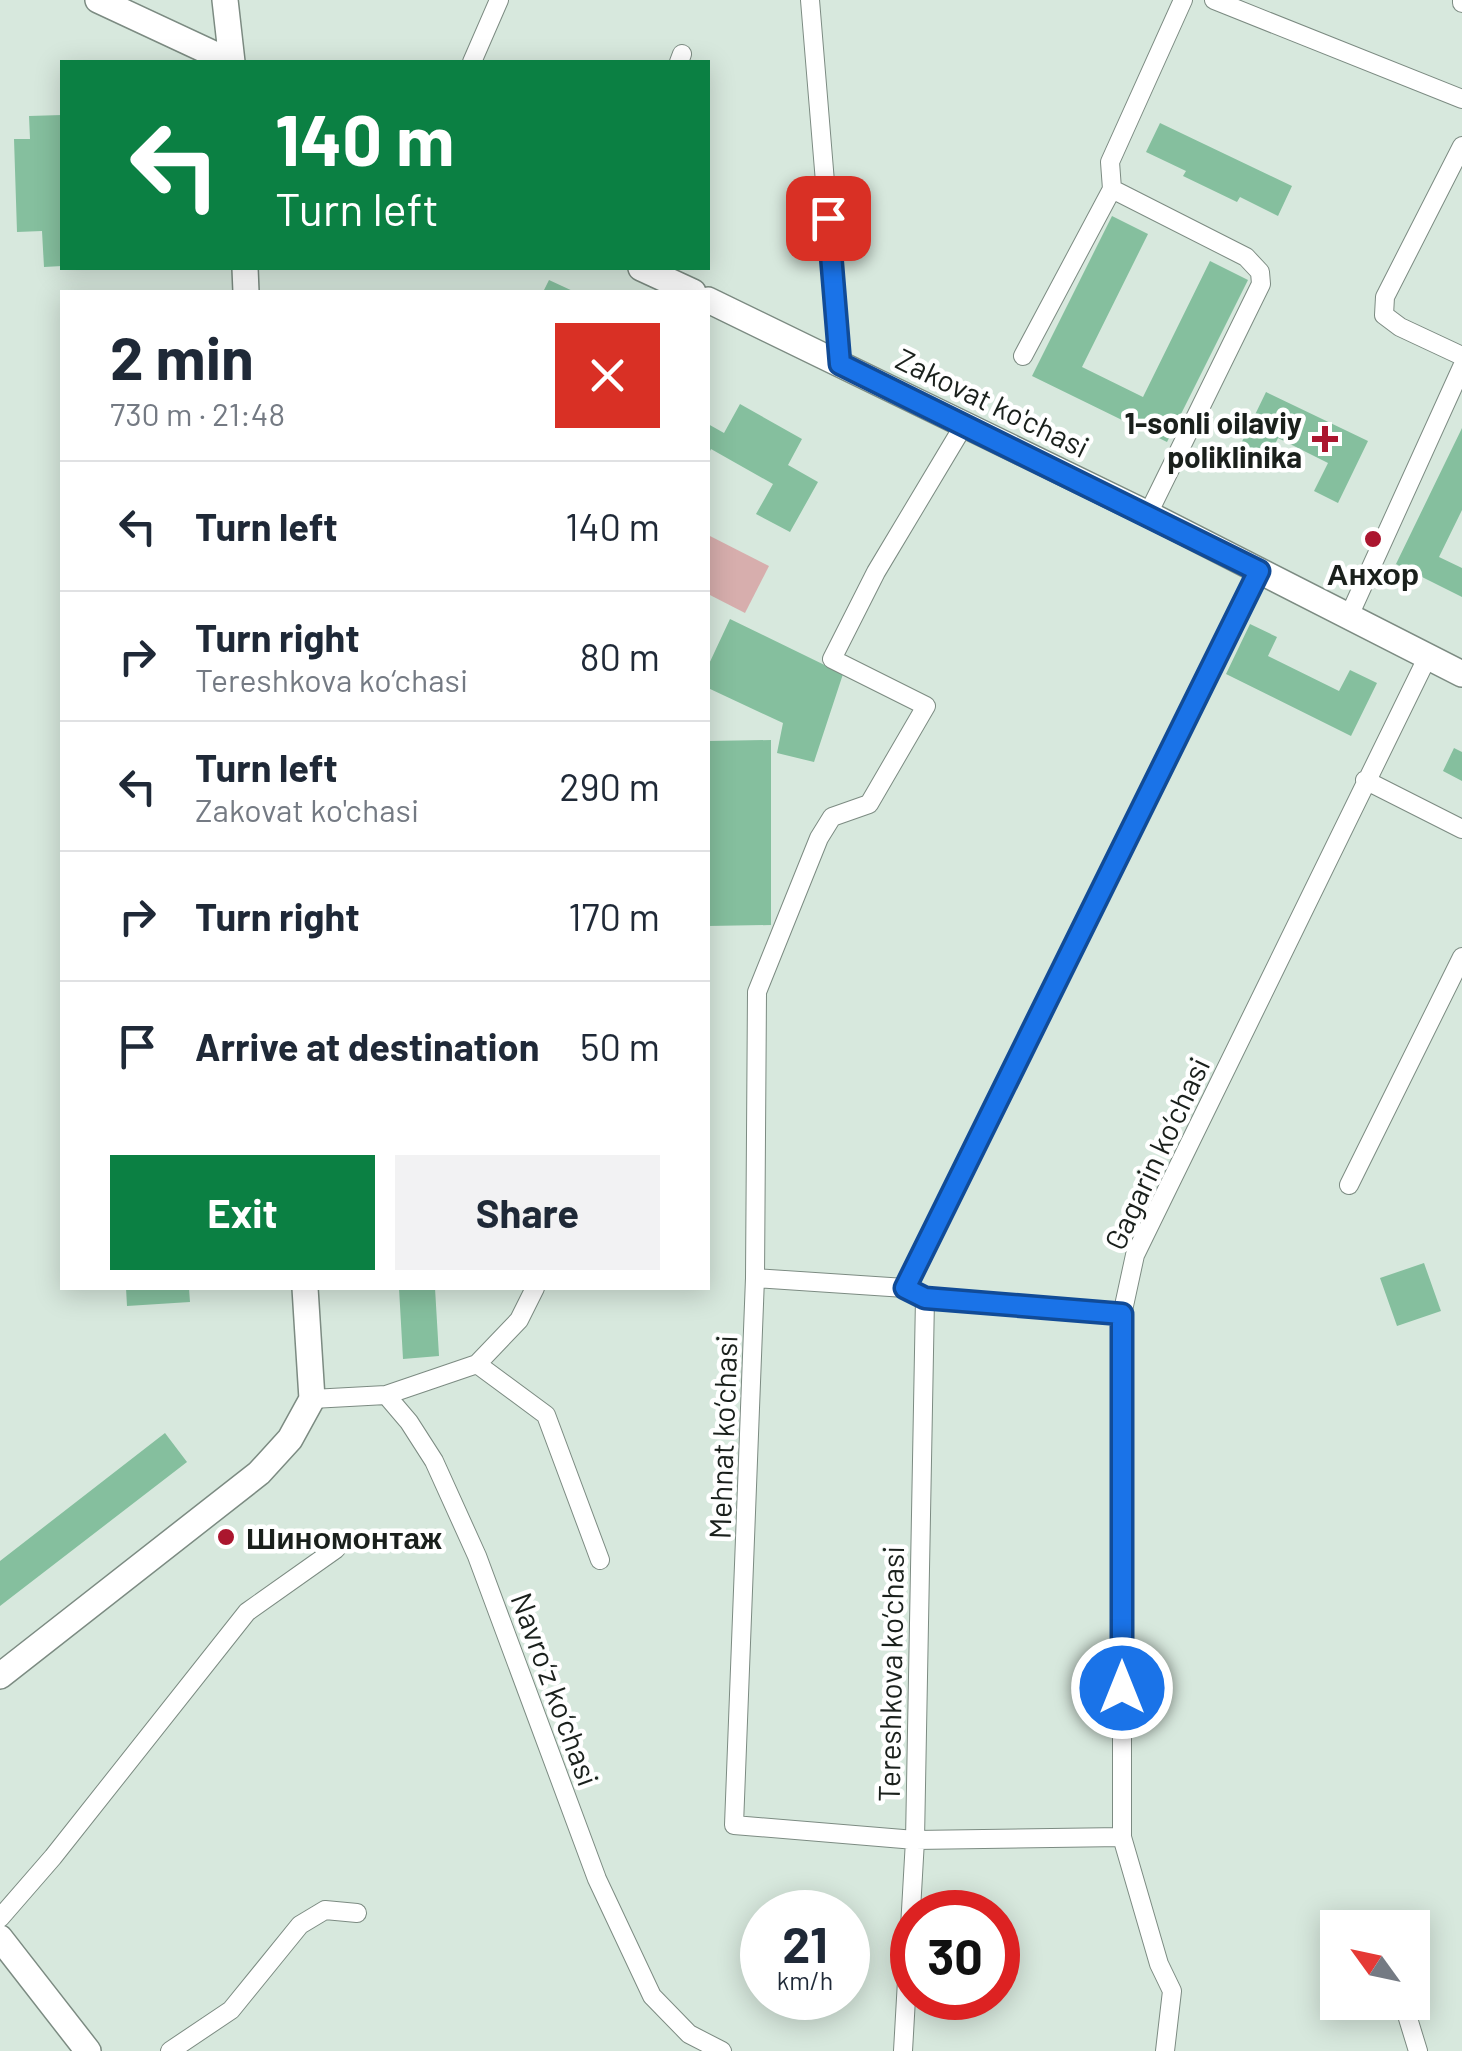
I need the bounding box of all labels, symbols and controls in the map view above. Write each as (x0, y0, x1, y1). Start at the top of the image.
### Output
text: 140 m (275, 96, 454, 180)
icon: left (110, 100, 240, 230)
pin (786, 176, 871, 261)
text: Turn left (275, 181, 439, 235)
icon: arrive (801, 191, 856, 246)
text: 2 min (110, 320, 254, 392)
button: close (555, 323, 660, 428)
street label: Zakovat ko'chasi (891, 340, 1095, 464)
text: 730 m · 21:48 (110, 394, 285, 432)
place label: 1-sonli oilaviy poliklinika (1124, 404, 1302, 474)
marker: 1-sonli oilaviy poliklinika (1312, 426, 1338, 452)
icon: left (110, 499, 165, 554)
text: Turn left (195, 503, 338, 549)
text: 140 m (565, 503, 660, 549)
marker: Анхор (1362, 528, 1384, 550)
place label: Анхор (1327, 555, 1419, 591)
text: Turn right (195, 614, 360, 660)
icon: right (110, 629, 165, 684)
text: 80 m (580, 633, 660, 679)
text: Tereshkova ko‘chasi (195, 660, 468, 698)
text: Turn left (195, 744, 338, 790)
icon: left (110, 759, 165, 814)
text: 290 m (559, 763, 660, 809)
text: Zakovat ko'chasi (195, 790, 419, 828)
icon: right (110, 889, 165, 944)
text: Turn right (195, 893, 360, 939)
text: 170 m (568, 893, 660, 939)
icon: arrive (110, 1019, 165, 1074)
text: Arrive at destination (195, 1023, 540, 1069)
text: 50 m (580, 1023, 660, 1069)
street label: Gagarin ko‘chasi (1096, 1051, 1216, 1255)
button: Exit (110, 1155, 375, 1270)
button: Share (395, 1155, 660, 1270)
street label: Mehnat ko‘chasi (700, 1334, 744, 1540)
place label: Шиномонтаж (246, 1519, 442, 1555)
marker: Шиномонтаж (215, 1526, 237, 1548)
street label: Tereshkova ko‘chasi (870, 1546, 910, 1802)
street label: Navro‘z ko‘chasi (504, 1588, 608, 1790)
position arrow (1070, 1636, 1174, 1740)
speed limit sign: 30 (890, 1890, 1020, 2020)
north arrow (1320, 1910, 1430, 2020)
map controls (1320, 1910, 1430, 2020)
text: 21 (782, 1913, 828, 1973)
text: km/h (777, 1965, 833, 1995)

